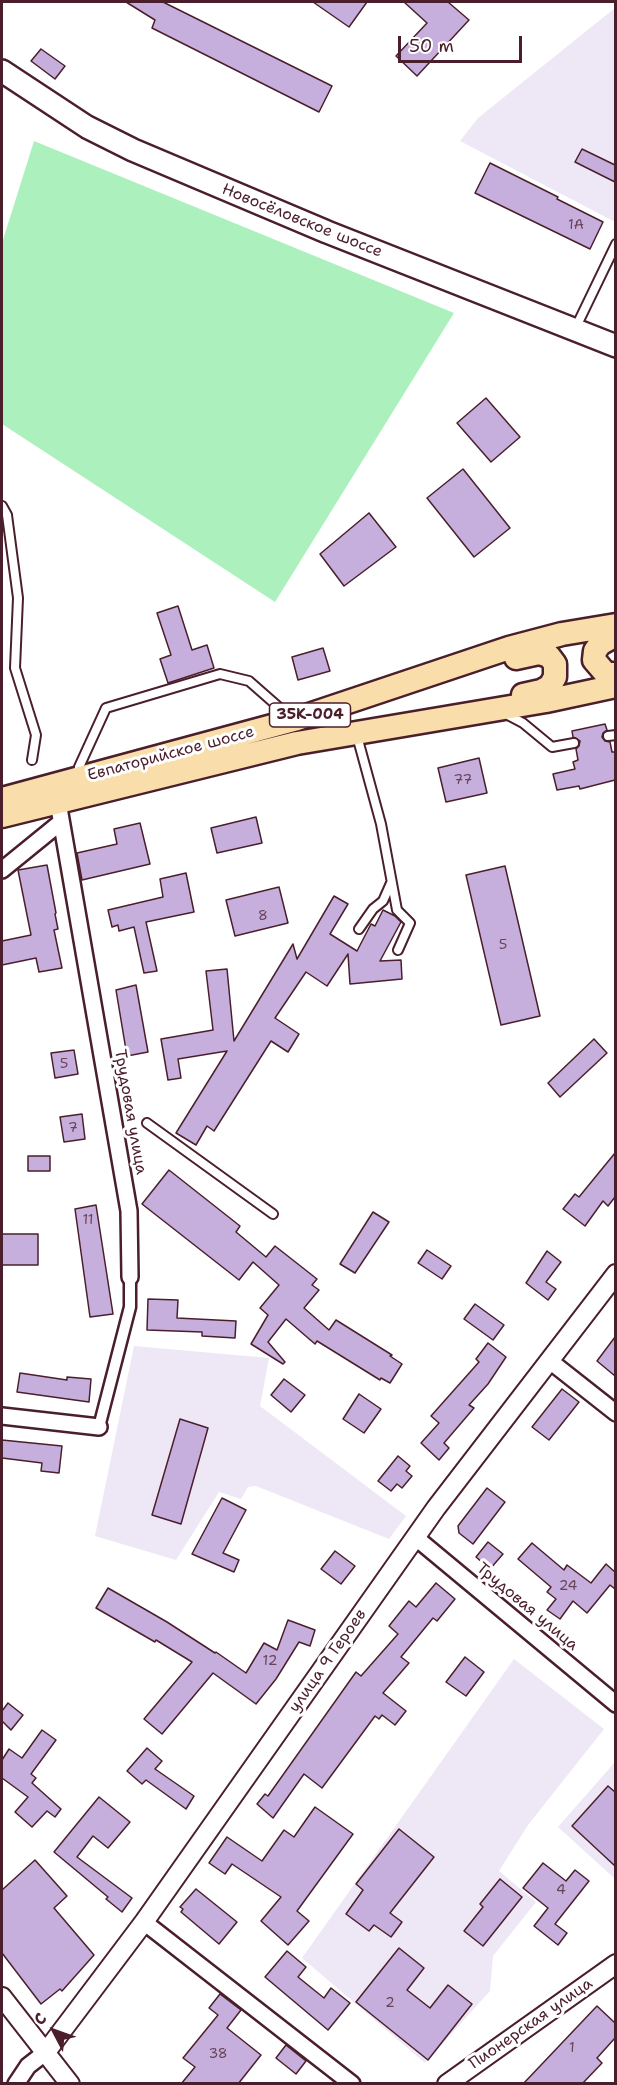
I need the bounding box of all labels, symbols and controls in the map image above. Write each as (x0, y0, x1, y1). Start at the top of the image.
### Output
scale bar (401, 24, 526, 62)
text: 50 m (409, 34, 454, 58)
street label: Новосёловское шоссе (219, 180, 385, 262)
house number: 1А (568, 217, 584, 233)
road number: 35К-004 (270, 703, 350, 727)
street label: Евпаторийское шоссе (85, 722, 257, 786)
house number: 77 (454, 772, 472, 788)
house number: 8 (258, 908, 268, 924)
house number: 5 (499, 937, 507, 953)
street label: Трудовая улица (110, 1048, 150, 1176)
house number: 5 (60, 1056, 68, 1072)
house number: 7 (68, 1120, 78, 1136)
house number: 11 (82, 1212, 94, 1228)
street label: Трудовая улица (472, 1559, 582, 1655)
house number: 24 (559, 1578, 577, 1594)
street label: улица 9 Героев (285, 1606, 371, 1716)
house number: 12 (263, 1653, 277, 1669)
house number: 4 (556, 1882, 566, 1898)
street label: Пионерская улица (466, 1974, 596, 2074)
house number: 2 (385, 1995, 395, 2011)
north arrow (24, 2001, 84, 2061)
text: С (29, 2008, 51, 2029)
house number: 1 (569, 2040, 575, 2056)
house number: 38 (208, 2046, 228, 2062)

